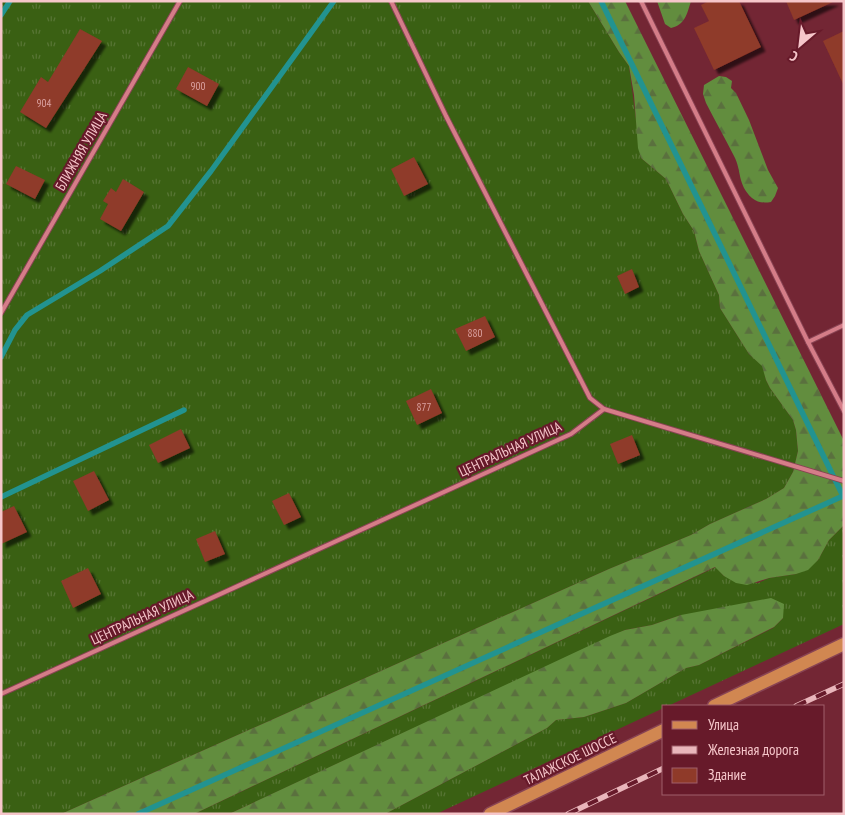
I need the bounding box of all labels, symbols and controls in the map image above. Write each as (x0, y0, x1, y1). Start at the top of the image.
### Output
north arrow (775, 20, 825, 70)
text: С (786, 47, 801, 66)
house number: 900 (191, 79, 205, 93)
house number: 904 (37, 96, 51, 110)
street label: БЛИЖНЯЯ УЛИЦА (51, 108, 111, 194)
house number: 880 (468, 326, 482, 340)
house number: 877 (417, 400, 431, 414)
street label: ЦЕНТРАЛЬНАЯ УЛИЦА (456, 417, 565, 481)
street label: ЦЕНТРАЛЬНАЯ УЛИЦА (88, 585, 197, 649)
legend (662, 705, 825, 795)
text: Улица (708, 715, 739, 734)
street label: ТАЛАЖСКОЕ ШОССЕ (521, 729, 619, 789)
text: Железная дорога (707, 740, 799, 759)
text: Здание (708, 765, 746, 784)

